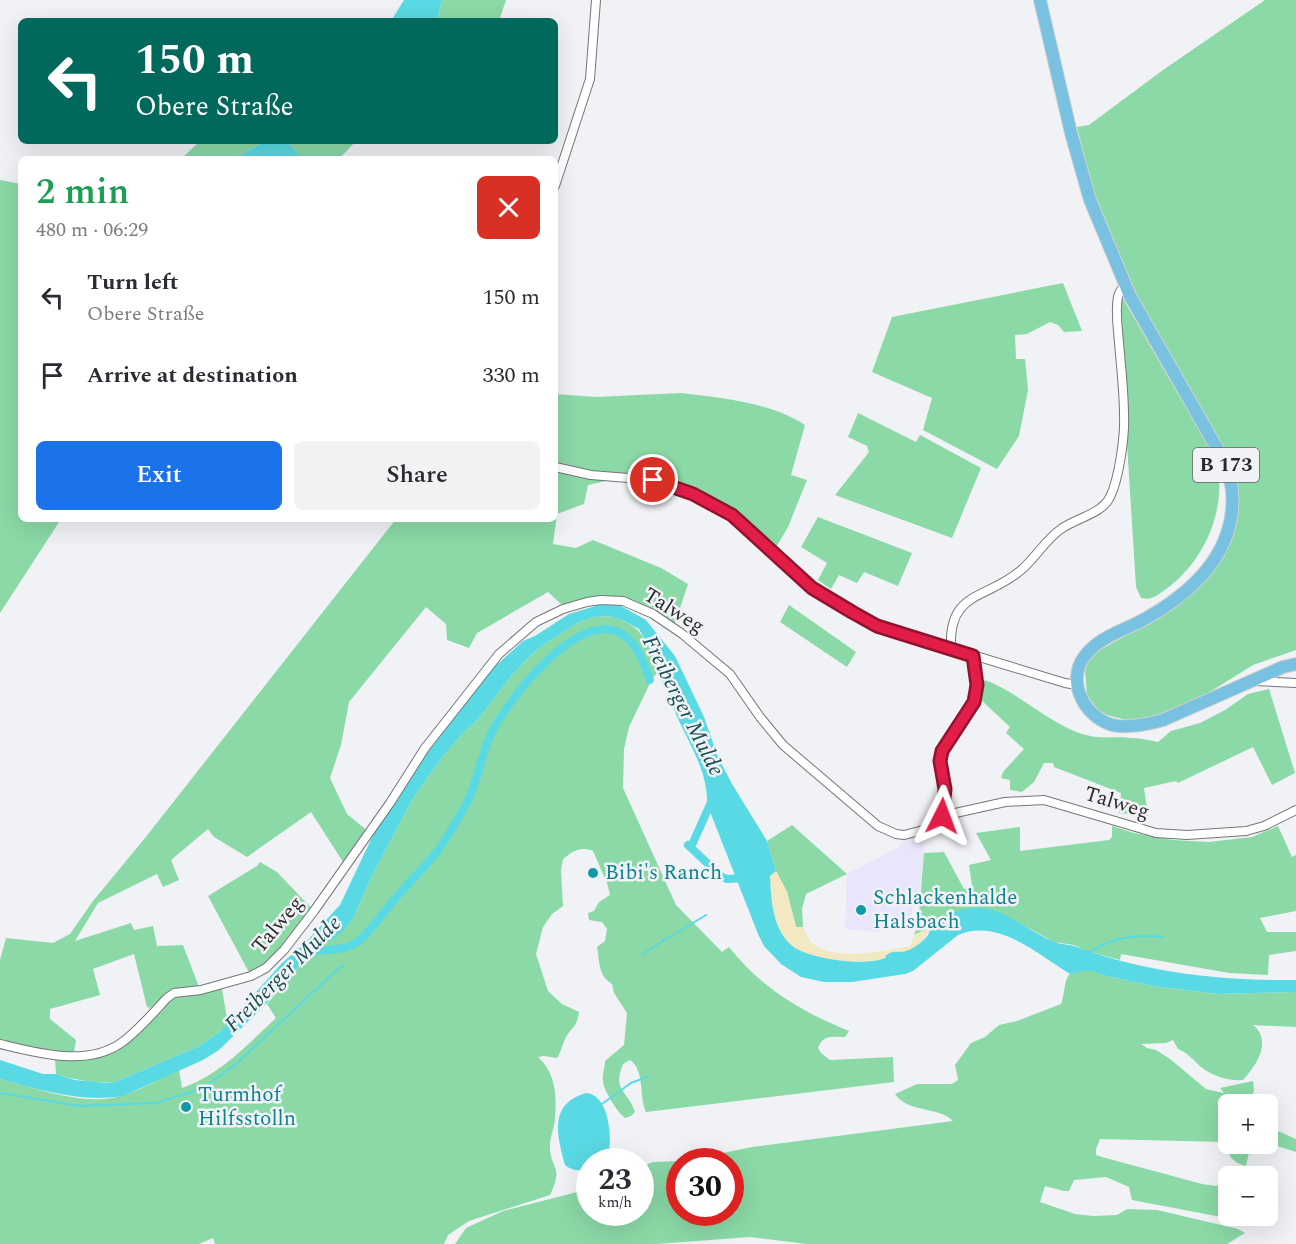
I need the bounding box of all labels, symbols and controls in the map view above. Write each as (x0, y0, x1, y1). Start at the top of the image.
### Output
text: 150 m (135, 29, 254, 92)
icon: left (36, 42, 114, 120)
text: Obere Straße (135, 86, 294, 128)
text: 2 min (36, 165, 129, 220)
button: close (477, 176, 540, 239)
text: 480 m · 06:29 (36, 215, 148, 245)
text: Turn left (87, 266, 179, 299)
icon: left (36, 281, 69, 314)
text: 150 m (483, 281, 540, 314)
text: Obere Straße (87, 299, 205, 329)
icon: arrive (36, 359, 69, 392)
text: Arrive at destination (87, 359, 298, 392)
text: 330 m (483, 359, 540, 392)
button: Exit (36, 441, 282, 510)
button: Share (294, 441, 540, 510)
road number: B 173 (1193, 448, 1259, 482)
pin (627, 454, 678, 505)
icon: arrive (636, 463, 669, 496)
street label: Talweg (637, 580, 711, 642)
water label: Freiberger Mulde (633, 630, 733, 782)
street label: Talweg (1080, 778, 1154, 828)
position arrow (910, 784, 974, 848)
place label: Bibi's Ranch (605, 857, 722, 889)
marker: Bibi's Ranch (586, 866, 600, 880)
place label: Schlackenhalde Halsbach (873, 882, 1017, 938)
street label: Talweg (244, 889, 312, 961)
marker: Schlackenhalde Halsbach (854, 903, 868, 917)
water label: Freiberger Mulde (217, 908, 349, 1040)
place label: Turmhof Hilfsstolln (198, 1079, 296, 1135)
map controls (1218, 1094, 1278, 1226)
button: + (1218, 1094, 1278, 1154)
marker: Turmhof Hilfsstolln (179, 1100, 193, 1114)
speed limit sign: 30 (666, 1148, 744, 1226)
text: 23 (598, 1157, 632, 1203)
button: − (1218, 1166, 1278, 1226)
text: km/h (598, 1191, 632, 1214)

